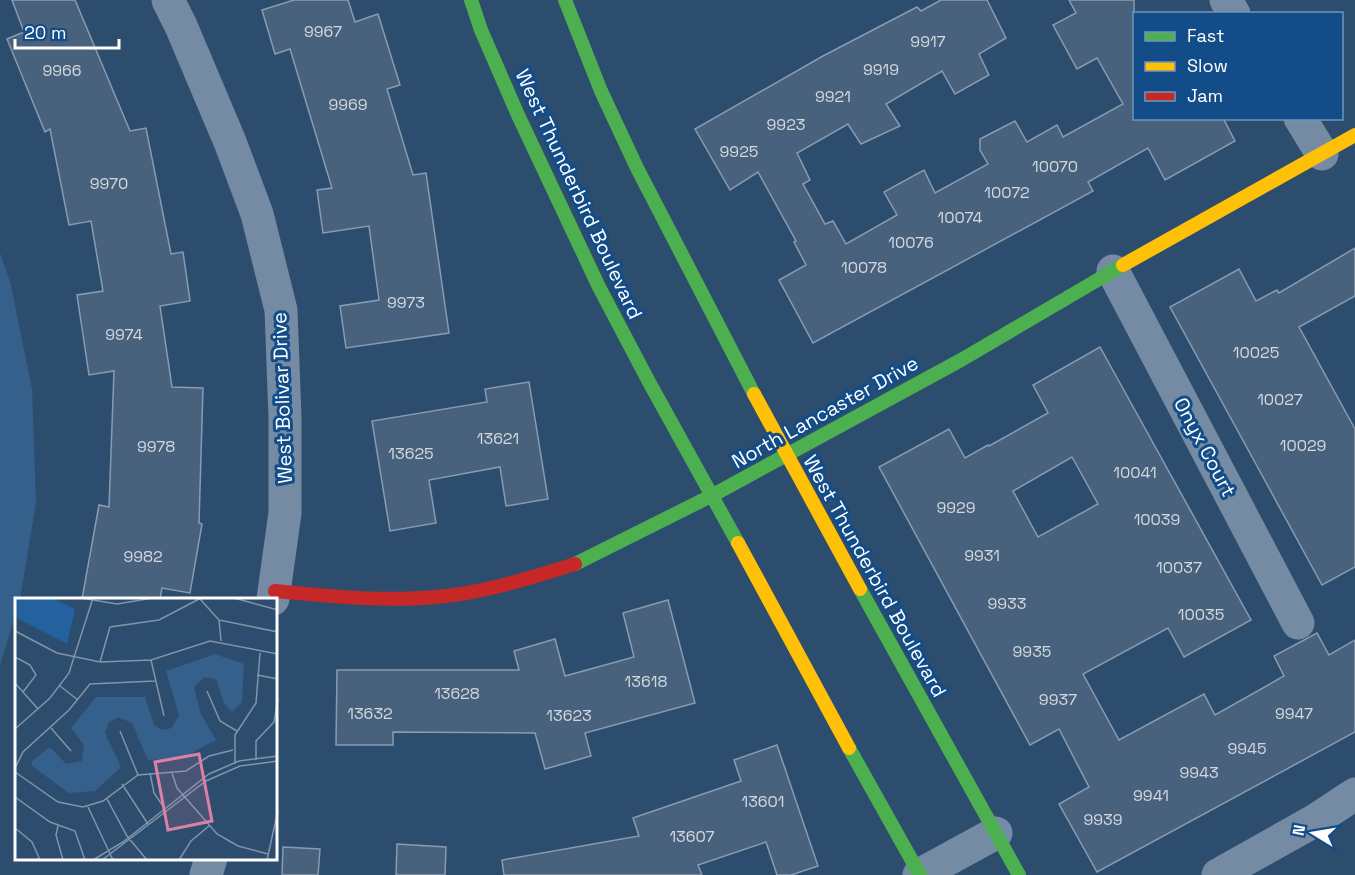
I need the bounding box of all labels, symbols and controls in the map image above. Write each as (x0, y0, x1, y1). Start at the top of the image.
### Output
scale bar (15, 12, 118, 50)
legend (1133, 12, 1343, 120)
text: 20 m (24, 21, 67, 44)
house number: 9967 (304, 21, 342, 42)
text: Fast (1187, 24, 1224, 47)
house number: 9917 (910, 31, 946, 52)
text: Slow (1187, 54, 1228, 77)
house number: 9919 (863, 59, 899, 80)
house number: 9966 (42, 60, 82, 81)
street label: West Thunderbird Boulevard (510, 65, 648, 323)
text: Jam (1187, 84, 1223, 107)
house number: 9921 (815, 86, 851, 107)
house number: 9969 (328, 94, 368, 115)
house number: 9923 (767, 114, 805, 135)
house number: 9925 (720, 141, 758, 162)
house number: 10070 (1032, 156, 1078, 177)
house number: 9970 (90, 173, 128, 194)
house number: 10072 (984, 182, 1030, 203)
house number: 10074 (938, 207, 983, 228)
house number: 10076 (888, 232, 934, 253)
house number: 10078 (841, 257, 887, 278)
house number: 9973 (387, 292, 425, 313)
street label: West Bolivar Drive (266, 312, 298, 484)
house number: 9974 (105, 324, 143, 345)
house number: 10025 (1233, 342, 1279, 363)
street label: North Lancaster Drive (727, 350, 923, 474)
house number: 10027 (1257, 389, 1303, 410)
street label: Onyx Court (1168, 393, 1242, 501)
house number: 13621 (477, 428, 519, 449)
house number: 10029 (1280, 435, 1326, 456)
house number: 9978 (137, 436, 175, 457)
house number: 13625 (388, 443, 434, 464)
street label: West Thunderbird Boulevard (797, 450, 953, 702)
house number: 10041 (1113, 462, 1157, 483)
house number: 9929 (937, 497, 975, 518)
house number: 10039 (1134, 509, 1180, 530)
house number: 9931 (964, 545, 1000, 566)
house number: 9982 (123, 546, 163, 567)
house number: 10037 (1156, 557, 1202, 578)
house number: 9933 (988, 593, 1026, 614)
inset map (15, 598, 278, 860)
house number: 10035 (1178, 604, 1224, 625)
house number: 9935 (1013, 641, 1051, 662)
house number: 13618 (625, 671, 667, 692)
house number: 13628 (434, 683, 480, 704)
house number: 9937 (1039, 689, 1077, 710)
house number: 13632 (347, 703, 393, 724)
house number: 9947 (1275, 703, 1313, 724)
house number: 13623 (546, 705, 592, 726)
house number: 9945 (1227, 738, 1267, 759)
house number: 9943 (1179, 762, 1219, 783)
house number: 9941 (1133, 785, 1169, 806)
house number: 13601 (741, 791, 785, 812)
north arrow (1283, 803, 1343, 863)
house number: 9939 (1083, 809, 1123, 830)
text: N (1287, 823, 1310, 838)
house number: 13607 (669, 826, 715, 847)

